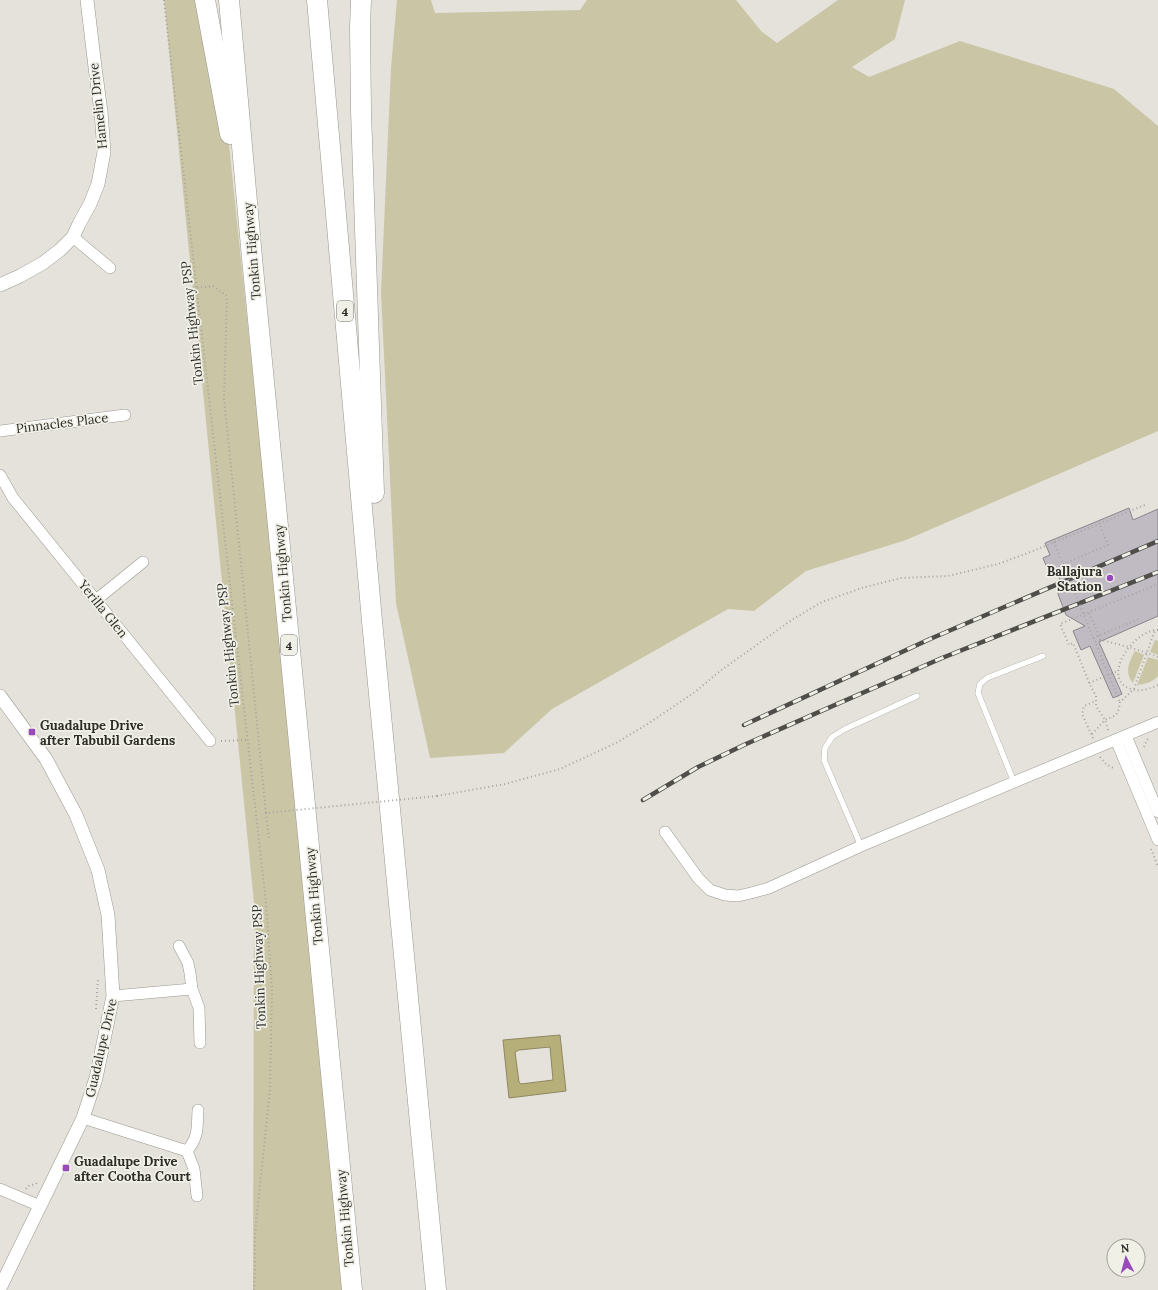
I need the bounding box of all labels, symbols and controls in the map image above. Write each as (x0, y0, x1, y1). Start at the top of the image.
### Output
street label: Hamelin Drive (85, 62, 111, 150)
street label: Tonkin Highway (239, 201, 265, 300)
street label: Tonkin Highway PSP (177, 260, 207, 386)
road number: 4 (337, 301, 353, 321)
street label: Pinnacles Place (15, 409, 109, 437)
street label: Tonkin Highway (270, 523, 296, 622)
place label: Ballajura Station (1047, 563, 1103, 595)
marker: Ballajura Station (1105, 573, 1115, 583)
street label: Yerilla Glen (74, 576, 132, 641)
street label: Tonkin Highway PSP (213, 582, 243, 708)
road number: 4 (281, 635, 297, 655)
place label: Guadalupe Drive after Tabubil Gardens (40, 717, 175, 749)
marker: Guadalupe Drive after Tabubil Gardens (27, 727, 37, 737)
street label: Tonkin Highway (301, 846, 327, 945)
street label: Tonkin Highway PSP (248, 904, 270, 1029)
street label: Guadalupe Drive (81, 997, 121, 1099)
place label: Guadalupe Drive after Cootha Court (74, 1153, 192, 1185)
marker: Guadalupe Drive after Cootha Court (61, 1163, 71, 1173)
street label: Tonkin Highway (332, 1168, 358, 1267)
north arrow (1106, 1238, 1146, 1278)
text: N (1120, 1241, 1130, 1255)

